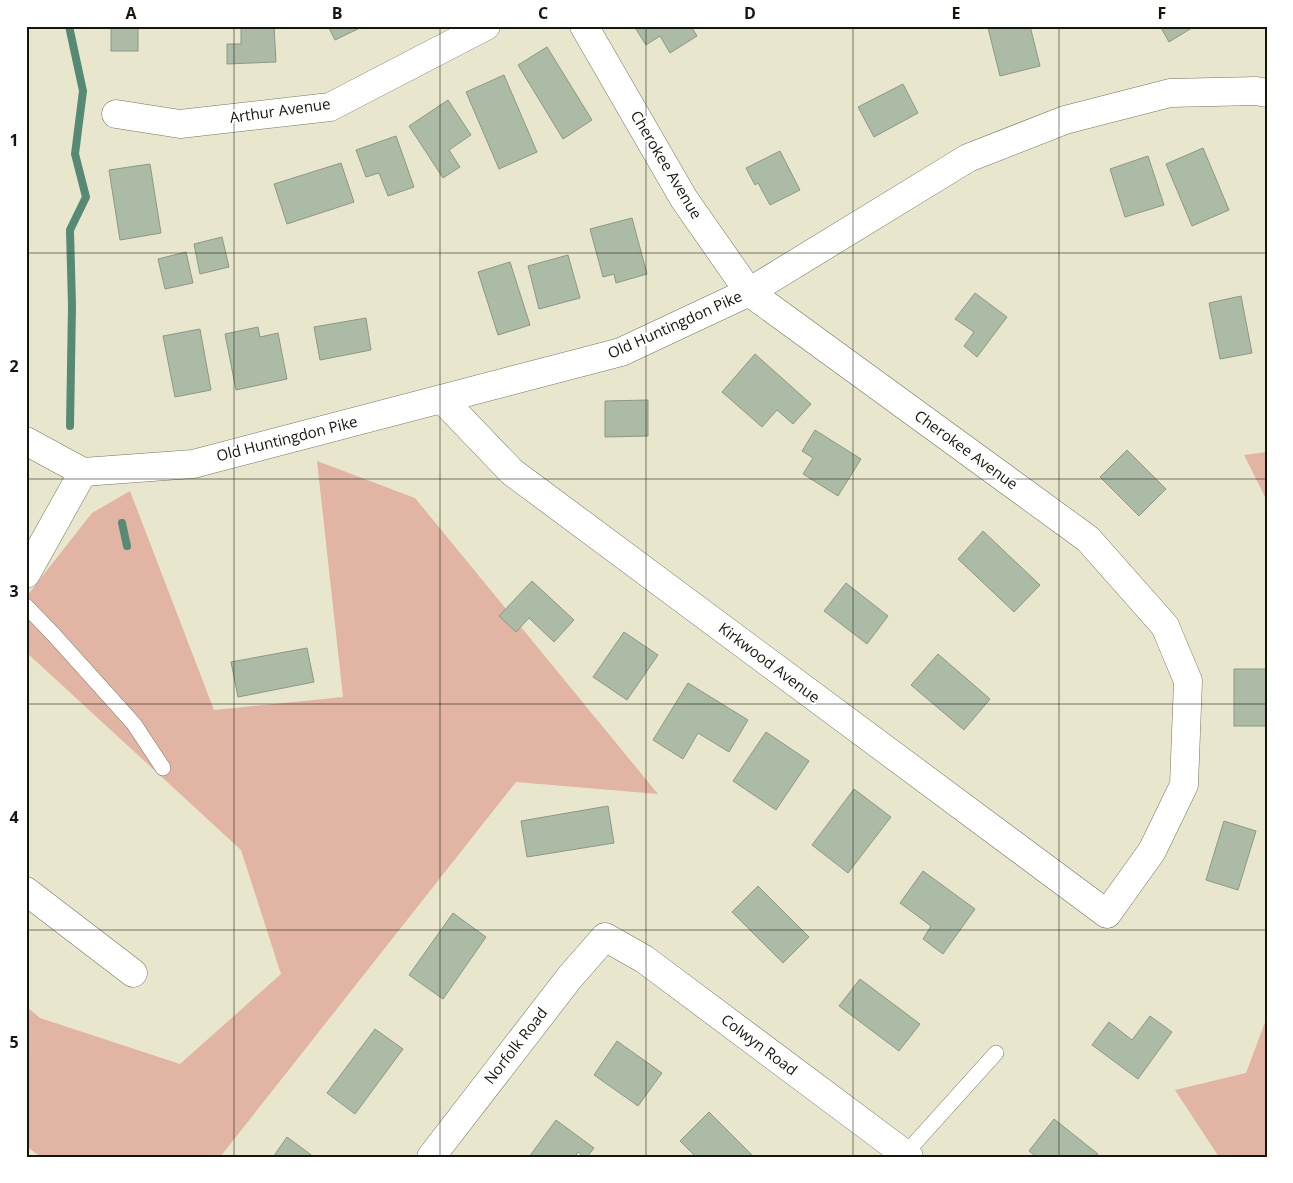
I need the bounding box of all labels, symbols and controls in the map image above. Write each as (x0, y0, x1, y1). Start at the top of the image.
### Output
text: A (125, 2, 137, 24)
text: B (332, 2, 342, 24)
text: C (538, 2, 548, 24)
text: D (744, 2, 756, 24)
text: E (952, 2, 961, 24)
text: F (1158, 2, 1166, 24)
street label: Arthur Avenue (228, 93, 332, 127)
street label: Cherokee Avenue (627, 107, 707, 222)
text: 1 (9, 129, 19, 151)
street label: Old Huntingdon Pike (604, 285, 745, 363)
text: 2 (9, 355, 19, 377)
street label: Cherokee Avenue (911, 405, 1022, 493)
street label: Old Huntingdon Pike (214, 411, 359, 465)
text: 3 (9, 580, 19, 602)
street label: Kirkwood Avenue (715, 618, 824, 707)
text: 4 (9, 806, 19, 828)
street label: Norfolk Road (479, 1003, 551, 1088)
street label: Colwyn Road (718, 1009, 802, 1079)
text: 5 (9, 1031, 19, 1053)

